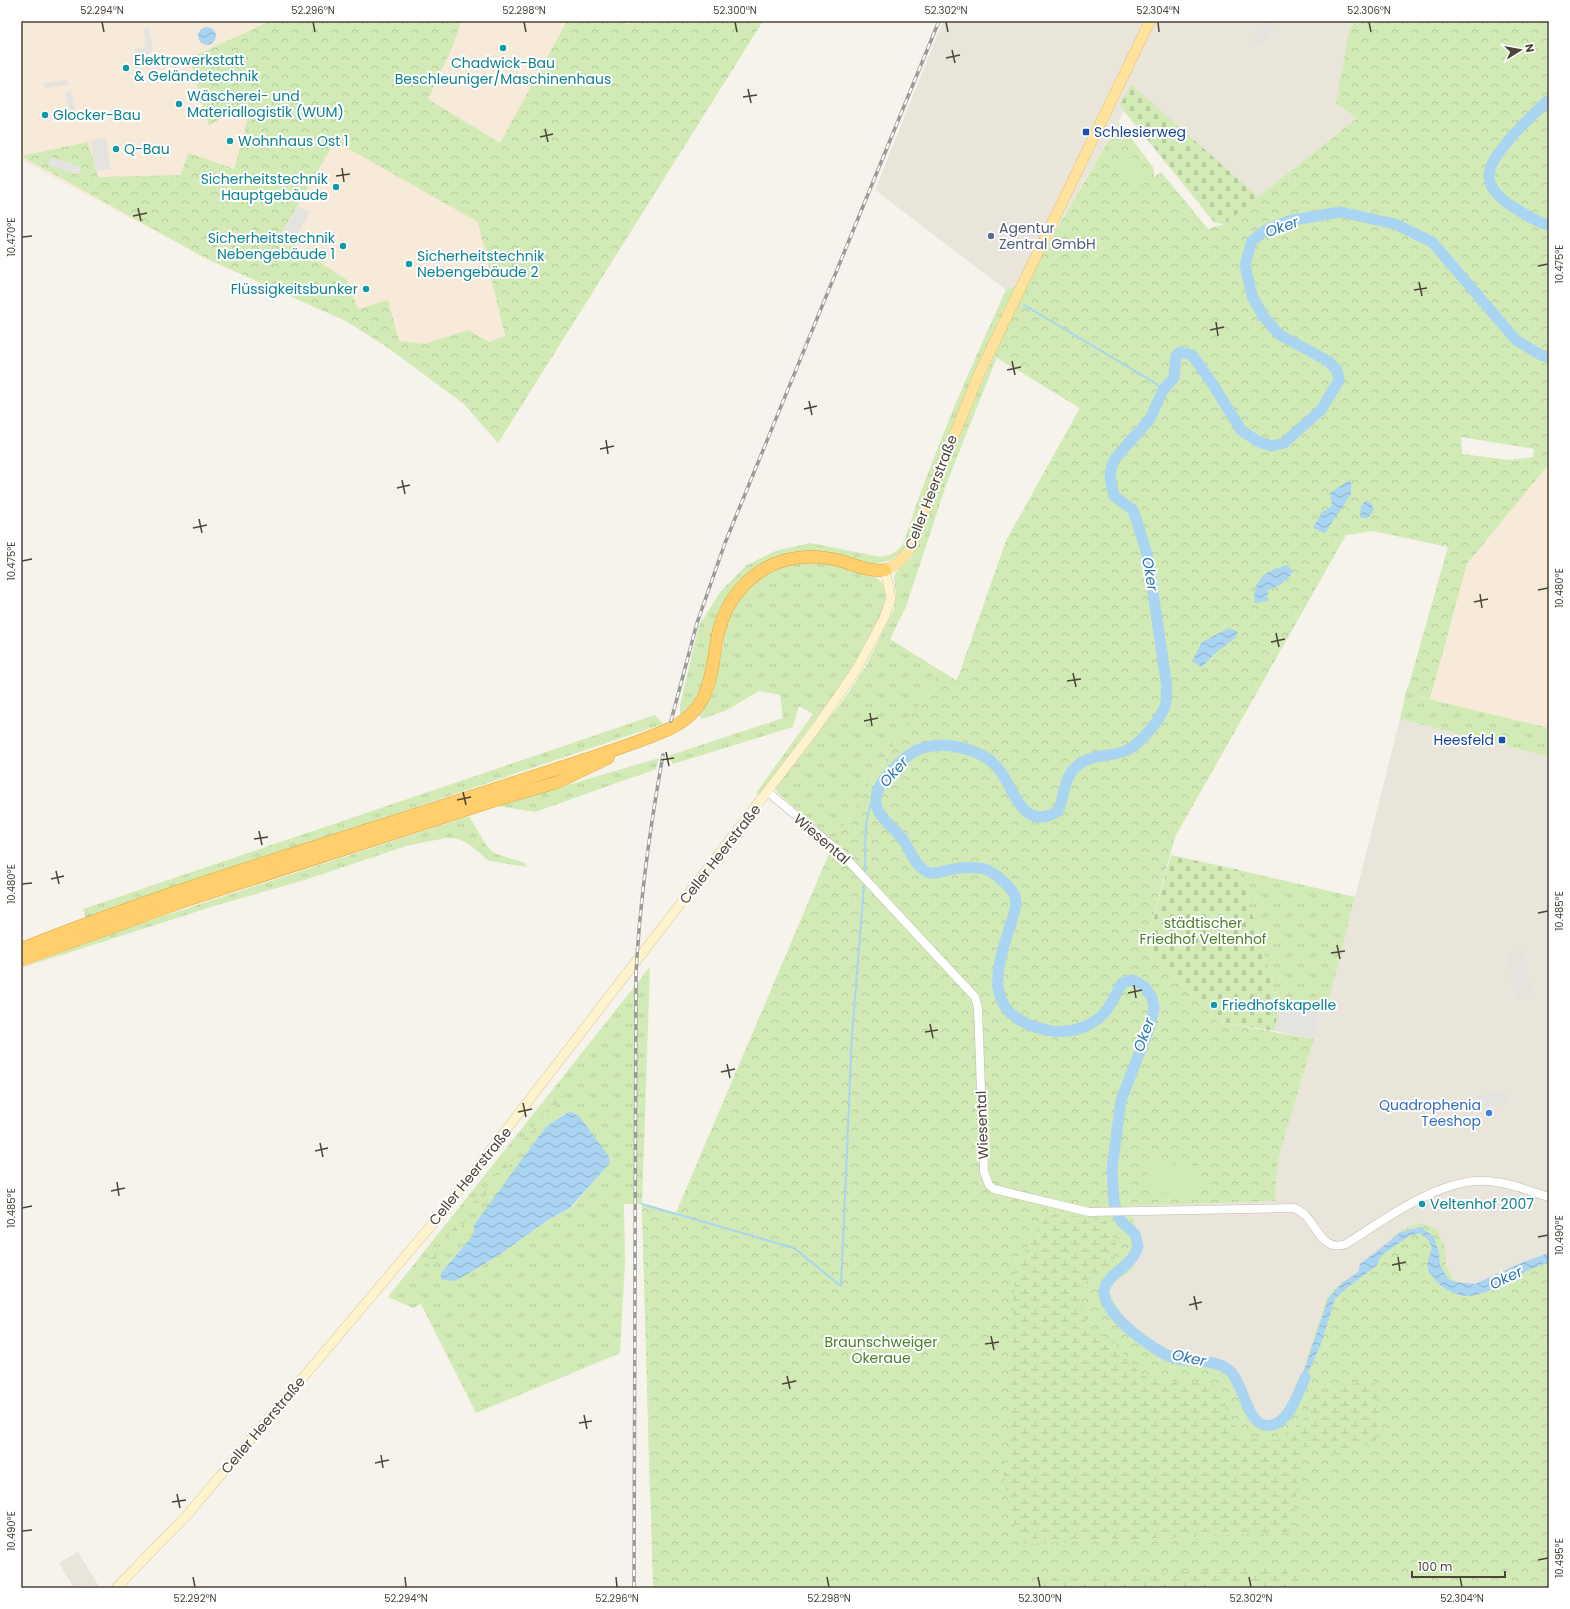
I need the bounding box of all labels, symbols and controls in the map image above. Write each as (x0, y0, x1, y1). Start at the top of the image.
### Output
text: 52.294°N (80, 3, 124, 18)
text: 52.296°N (291, 3, 335, 18)
text: 52.298°N (502, 3, 546, 18)
text: 52.300°N (713, 3, 757, 18)
text: 52.302°N (924, 3, 968, 18)
text: 52.304°N (1136, 3, 1180, 18)
text: 52.306°N (1347, 3, 1391, 18)
north arrow (1500, 30, 1540, 70)
marker: Chadwick-Bau Beschleuniger/Maschinenhaus (498, 43, 508, 53)
text: N (1521, 43, 1538, 54)
place label: Elektrowerkstatt & Geländetechnik (134, 50, 259, 86)
place label: Chadwick-Bau Beschleuniger/Maschinenhaus (395, 53, 611, 89)
marker: Elektrowerkstatt & Geländetechnik (121, 63, 131, 73)
place label: Wäscherei- und Materiallogistik (WUM) (187, 86, 344, 122)
marker: Wäscherei- und Materiallogistik (WUM) (174, 99, 184, 109)
place label: Glocker-Bau (53, 105, 141, 125)
marker: Glocker-Bau (40, 110, 50, 120)
place label: Schlesierweg (1094, 122, 1186, 142)
marker: Schlesierweg (1081, 127, 1091, 137)
place label: Wohnhaus Ost 1 (238, 131, 349, 151)
marker: Wohnhaus Ost 1 (225, 136, 235, 146)
place label: Q-Bau (124, 139, 170, 159)
marker: Q-Bau (111, 144, 121, 154)
place label: Sicherheitstechnik Hauptgebäude (201, 169, 329, 205)
marker: Sicherheitstechnik Hauptgebäude (331, 182, 341, 192)
water label: Oker (1262, 211, 1302, 242)
text: 10.470°E (4, 218, 19, 256)
place label: Agentur Zentral GmbH (999, 218, 1096, 254)
place label: Sicherheitstechnik Nebengebäude 1 (208, 228, 336, 264)
marker: Agentur Zentral GmbH (986, 231, 996, 241)
marker: Sicherheitstechnik Nebengebäude 1 (338, 241, 348, 251)
text: 10.475°E (1552, 245, 1567, 283)
place label: Sicherheitstechnik Nebengebäude 2 (417, 246, 545, 282)
marker: Sicherheitstechnik Nebengebäude 2 (404, 259, 414, 269)
place label: Flüssigkeitsbunker (231, 279, 358, 299)
marker: Flüssigkeitsbunker (361, 284, 371, 294)
street label: Celler Heerstraße (900, 431, 962, 552)
text: 10.475°E (4, 542, 19, 580)
water label: Oker (1137, 555, 1164, 593)
text: 10.480°E (1552, 568, 1567, 608)
place label: Heesfeld (1433, 730, 1494, 750)
marker: Heesfeld (1497, 735, 1507, 745)
water label: Oker (874, 752, 913, 791)
street label: Celler Heerstraße (675, 800, 766, 908)
street label: Wiesental (789, 809, 855, 869)
text: 10.480°E (4, 864, 19, 904)
text: 10.485°E (1552, 891, 1567, 931)
park label: städtischer Friedhof Veltenhof (1140, 913, 1267, 949)
place label: Friedhofskapelle (1222, 995, 1336, 1015)
marker: Friedhofskapelle (1209, 1000, 1219, 1010)
water label: Oker (1128, 1015, 1159, 1055)
street label: Wiesental (971, 1090, 993, 1160)
place label: Quadrophenia Teeshop (1379, 1095, 1481, 1131)
marker: Quadrophenia Teeshop (1484, 1108, 1494, 1118)
street label: Celler Heerstraße (424, 1122, 516, 1230)
text: 10.485°E (4, 1188, 19, 1228)
place label: Veltenhof 2007 (1430, 1194, 1534, 1214)
marker: Veltenhof 2007 (1417, 1199, 1427, 1209)
text: 10.490°E (1552, 1215, 1567, 1255)
water label: Oker (1486, 1260, 1526, 1295)
park label: Braunschweiger Okeraue (825, 1332, 937, 1368)
water label: Oker (1170, 1344, 1209, 1371)
street label: Celler Heerstraße (216, 1372, 310, 1478)
text: 10.490°E (4, 1511, 19, 1551)
text: 10.495°E (1552, 1538, 1567, 1578)
scale bar (1412, 1553, 1505, 1579)
text: 100 m (1418, 1558, 1452, 1575)
text: 52.292°N (173, 1591, 217, 1606)
text: 52.294°N (384, 1591, 428, 1606)
text: 52.296°N (595, 1591, 639, 1606)
text: 52.298°N (807, 1591, 851, 1606)
text: 52.300°N (1018, 1591, 1062, 1606)
text: 52.302°N (1229, 1591, 1273, 1606)
text: 52.304°N (1440, 1591, 1484, 1606)

